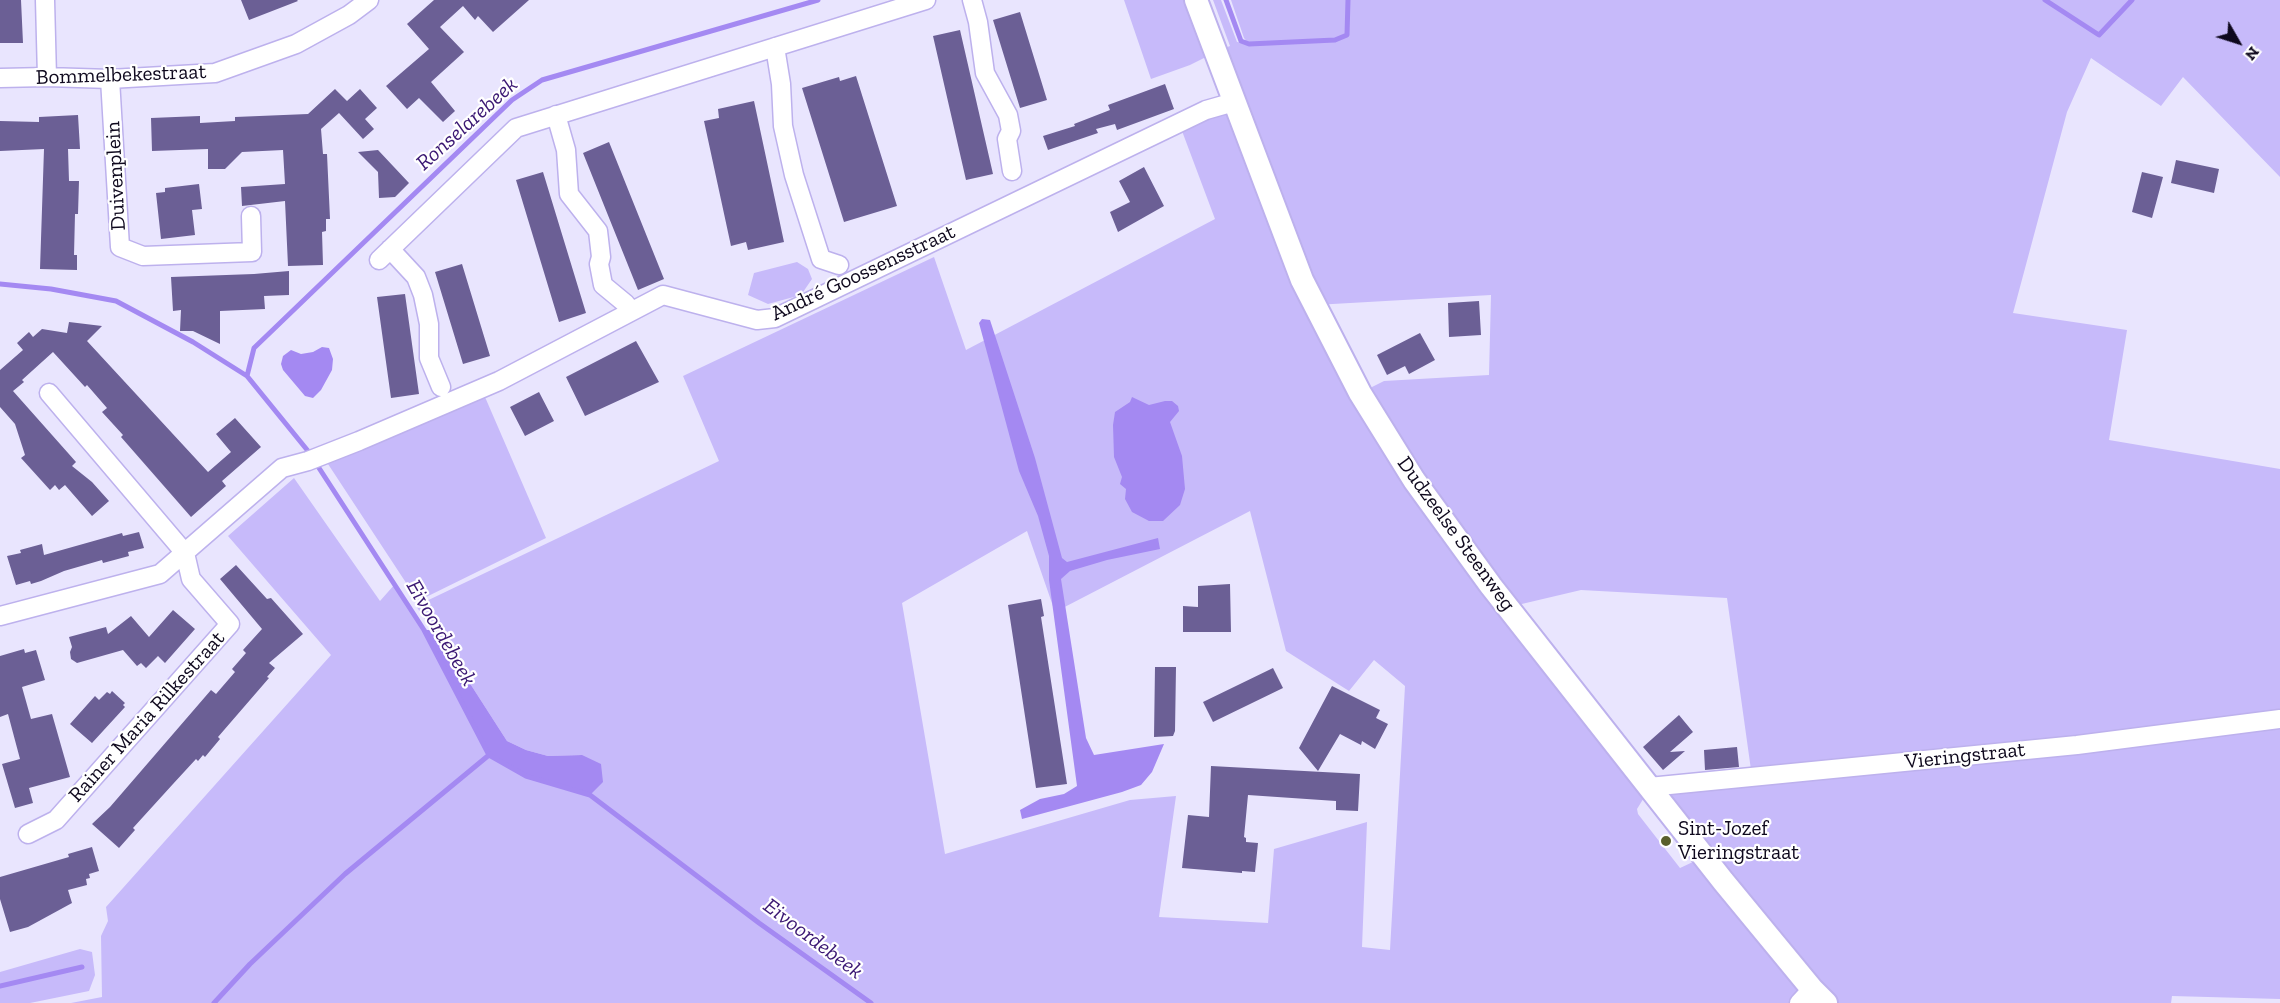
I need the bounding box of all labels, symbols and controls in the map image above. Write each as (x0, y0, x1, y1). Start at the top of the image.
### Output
north arrow (2208, 12, 2268, 72)
text: N (2241, 43, 2264, 64)
street label: Bommelbekestraat (35, 59, 207, 91)
water label: Ronselarebeek (411, 72, 523, 176)
street label: Duivenplein (101, 121, 131, 231)
street label: André Goossensstraat (767, 219, 959, 327)
street label: Dudzeelse Steenweg (1392, 452, 1520, 616)
water label: Eivoordebeek (400, 575, 482, 691)
street label: Rainer Maria Rilkestraat (64, 626, 230, 808)
street label: Vieringstraat (1903, 737, 2027, 775)
place label: Sint-Jozef Vieringstraat (1678, 816, 1799, 866)
marker: Sint-Jozef Vieringstraat (1659, 834, 1673, 848)
water label: Eivoordebeek (758, 893, 868, 985)

